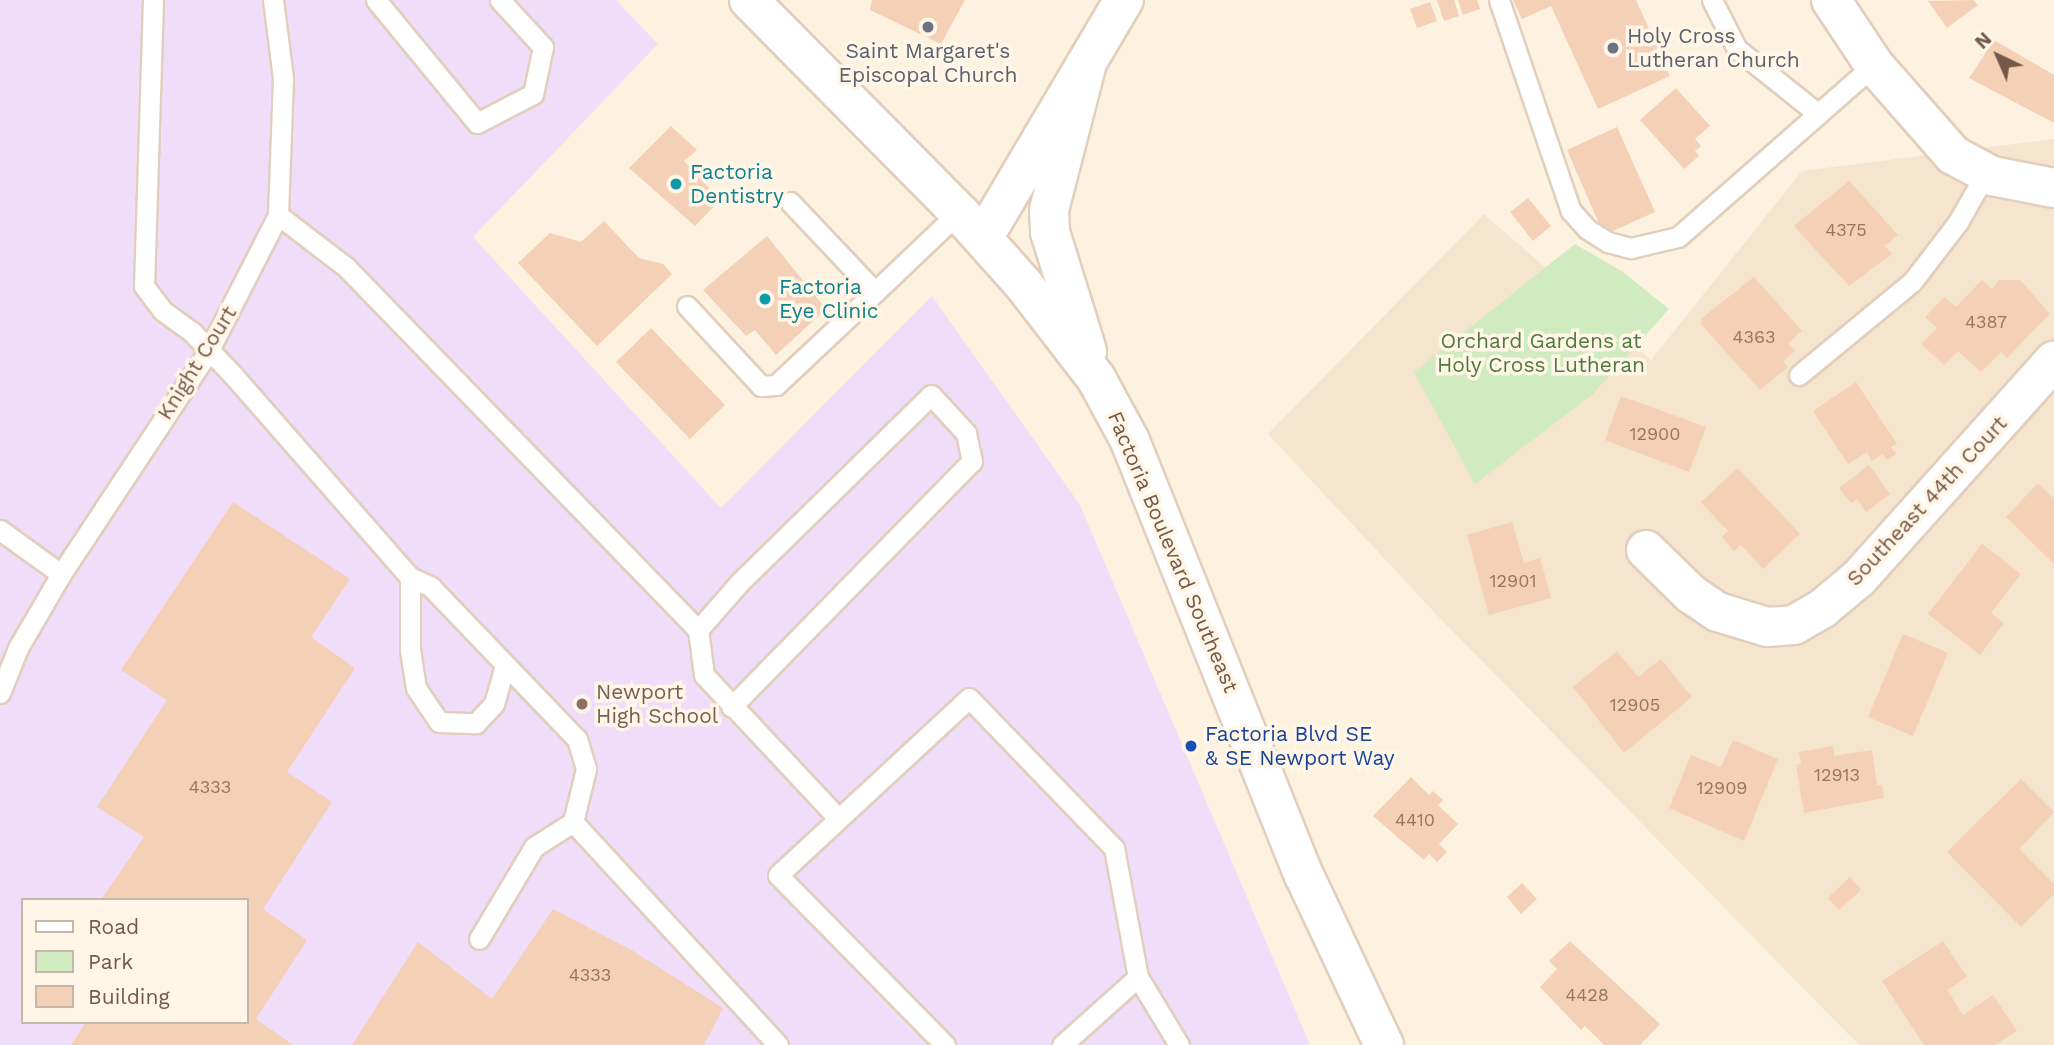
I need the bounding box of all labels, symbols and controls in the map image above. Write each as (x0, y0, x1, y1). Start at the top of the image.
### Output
marker: Saint Margaret's Episcopal Church (920, 19, 936, 35)
north arrow (1963, 21, 2033, 91)
place label: Holy Cross Lutheran Church (1627, 23, 1800, 73)
text: N (1970, 27, 1996, 54)
place label: Saint Margaret's Episcopal Church (838, 38, 1018, 88)
marker: Holy Cross Lutheran Church (1605, 40, 1621, 56)
place label: Factoria Dentistry (690, 159, 784, 209)
marker: Factoria Dentistry (668, 176, 684, 192)
house number: 4375 (1825, 219, 1867, 241)
place label: Factoria Eye Clinic (779, 274, 879, 324)
marker: Factoria Eye Clinic (757, 291, 773, 307)
street label: Knight Court (152, 302, 242, 424)
house number: 4387 (1965, 311, 2007, 333)
house number: 4363 (1733, 326, 1775, 348)
park label: Orchard Gardens at Holy Cross Lutheran (1437, 328, 1645, 378)
street label: Factoria Boulevard Southeast (1102, 407, 1244, 697)
street label: Southeast 44th Court (1842, 411, 2012, 591)
house number: 12900 (1629, 423, 1681, 445)
house number: 12901 (1490, 570, 1536, 592)
place label: Newport High School (596, 679, 718, 729)
house number: 12905 (1610, 694, 1660, 716)
marker: Newport High School (574, 696, 590, 712)
place label: Factoria Blvd SE & SE Newport Way (1205, 721, 1395, 771)
marker: Factoria Blvd SE & SE Newport Way (1183, 738, 1199, 754)
house number: 12913 (1814, 764, 1860, 786)
house number: 4333 (189, 776, 231, 798)
house number: 12909 (1697, 777, 1747, 799)
house number: 4410 (1395, 809, 1435, 831)
legend (21, 898, 248, 1024)
text: Road (88, 914, 139, 939)
text: Park (88, 949, 133, 974)
house number: 4333 (569, 964, 611, 986)
text: Building (88, 984, 170, 1009)
house number: 4428 (1565, 984, 1609, 1006)

